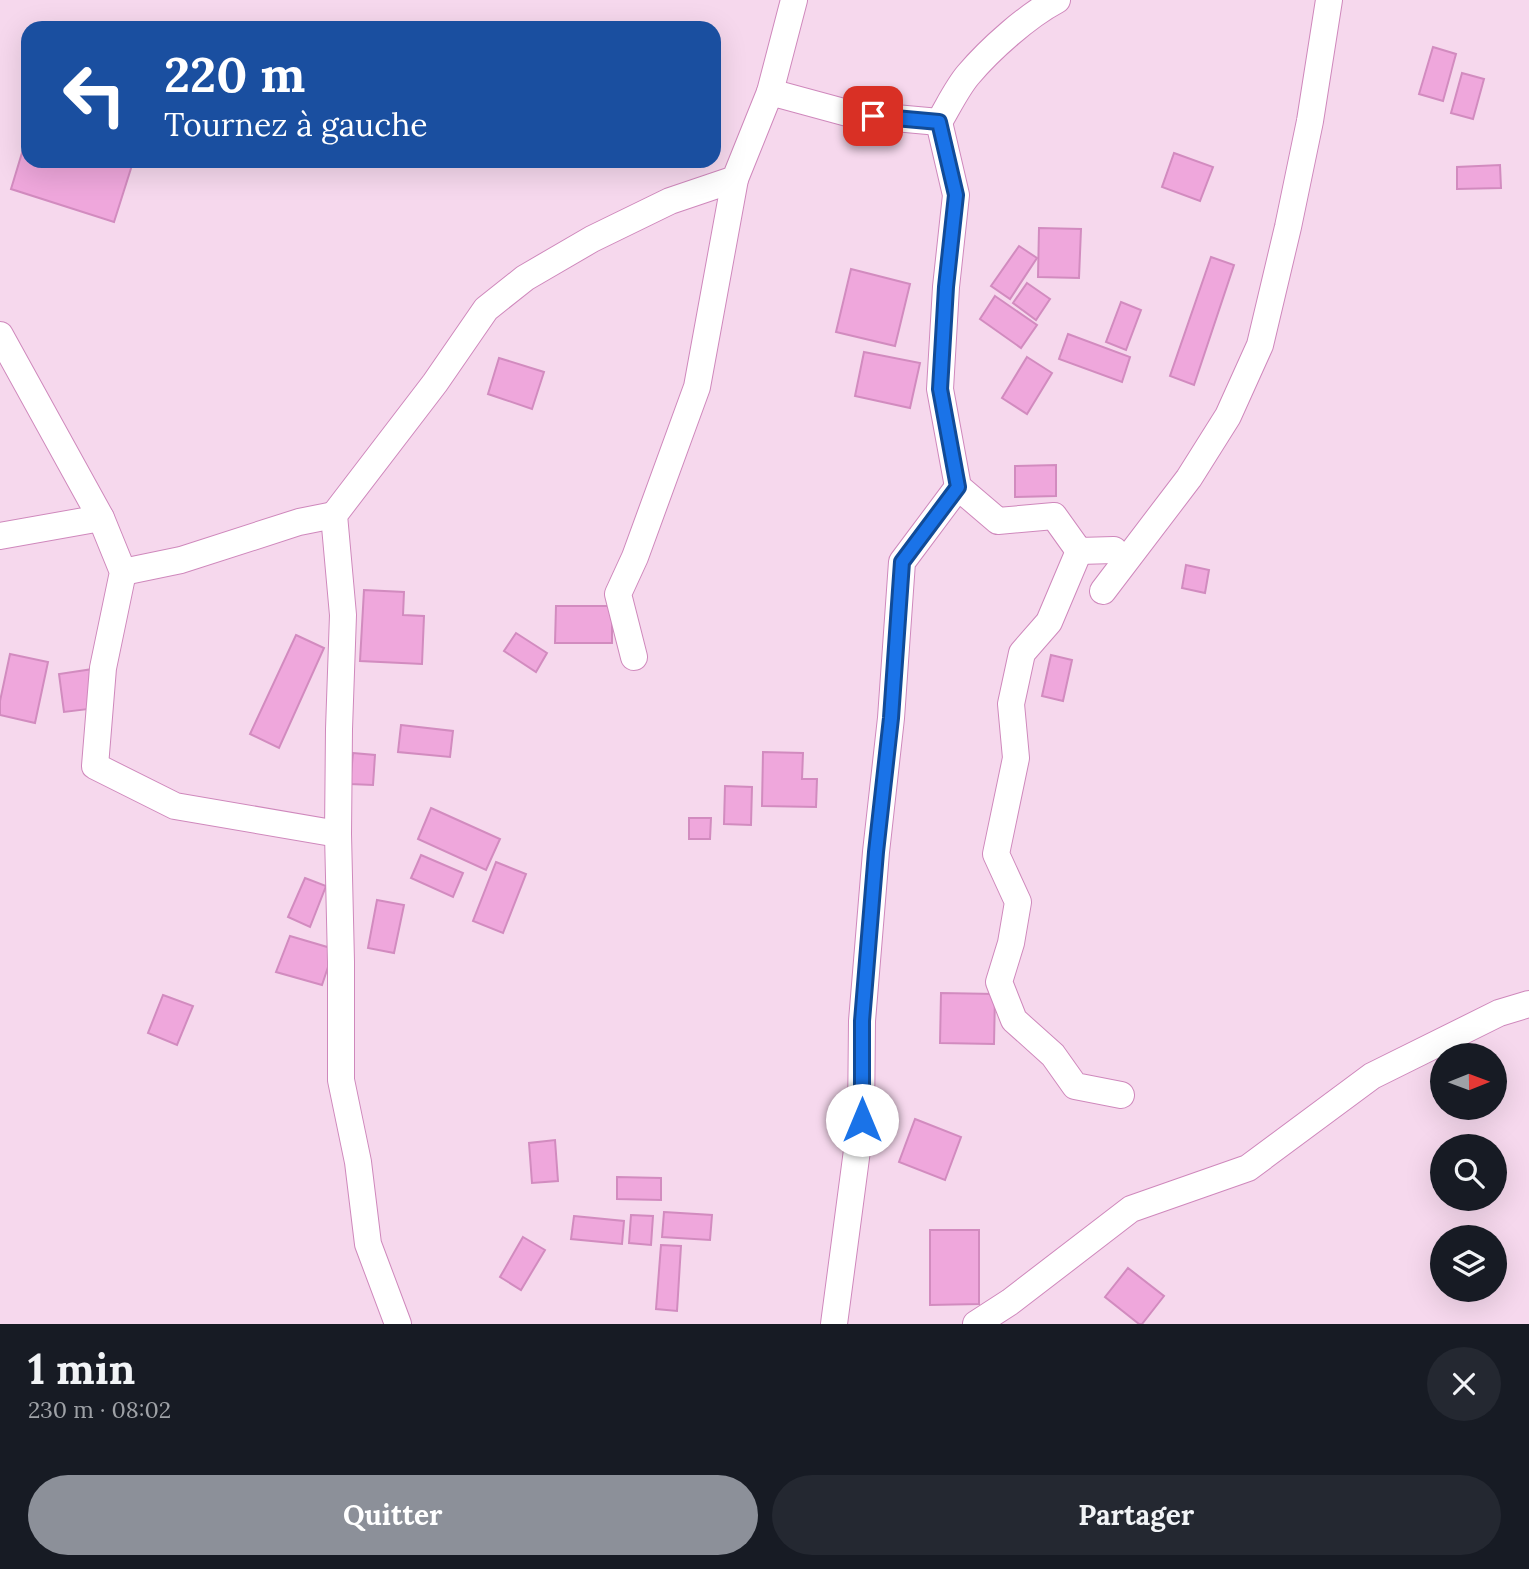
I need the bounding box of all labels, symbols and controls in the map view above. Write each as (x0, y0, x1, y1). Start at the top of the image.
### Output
text: 220 m (164, 43, 305, 105)
icon: left (49, 49, 140, 140)
pin (843, 86, 903, 146)
icon: arrive (854, 97, 892, 135)
text: Tournez à gauche (164, 104, 428, 145)
north arrow (1430, 1043, 1507, 1120)
map controls (1430, 1043, 1507, 1302)
position arrow (825, 1083, 899, 1157)
button: search (1430, 1134, 1507, 1211)
button: layers (1430, 1225, 1507, 1302)
text: 1 min (28, 1342, 135, 1396)
button: close (1427, 1347, 1501, 1421)
text: 230 m · 08:02 (28, 1395, 171, 1424)
button: Quitter (28, 1475, 758, 1555)
button: Partager (772, 1475, 1501, 1555)

